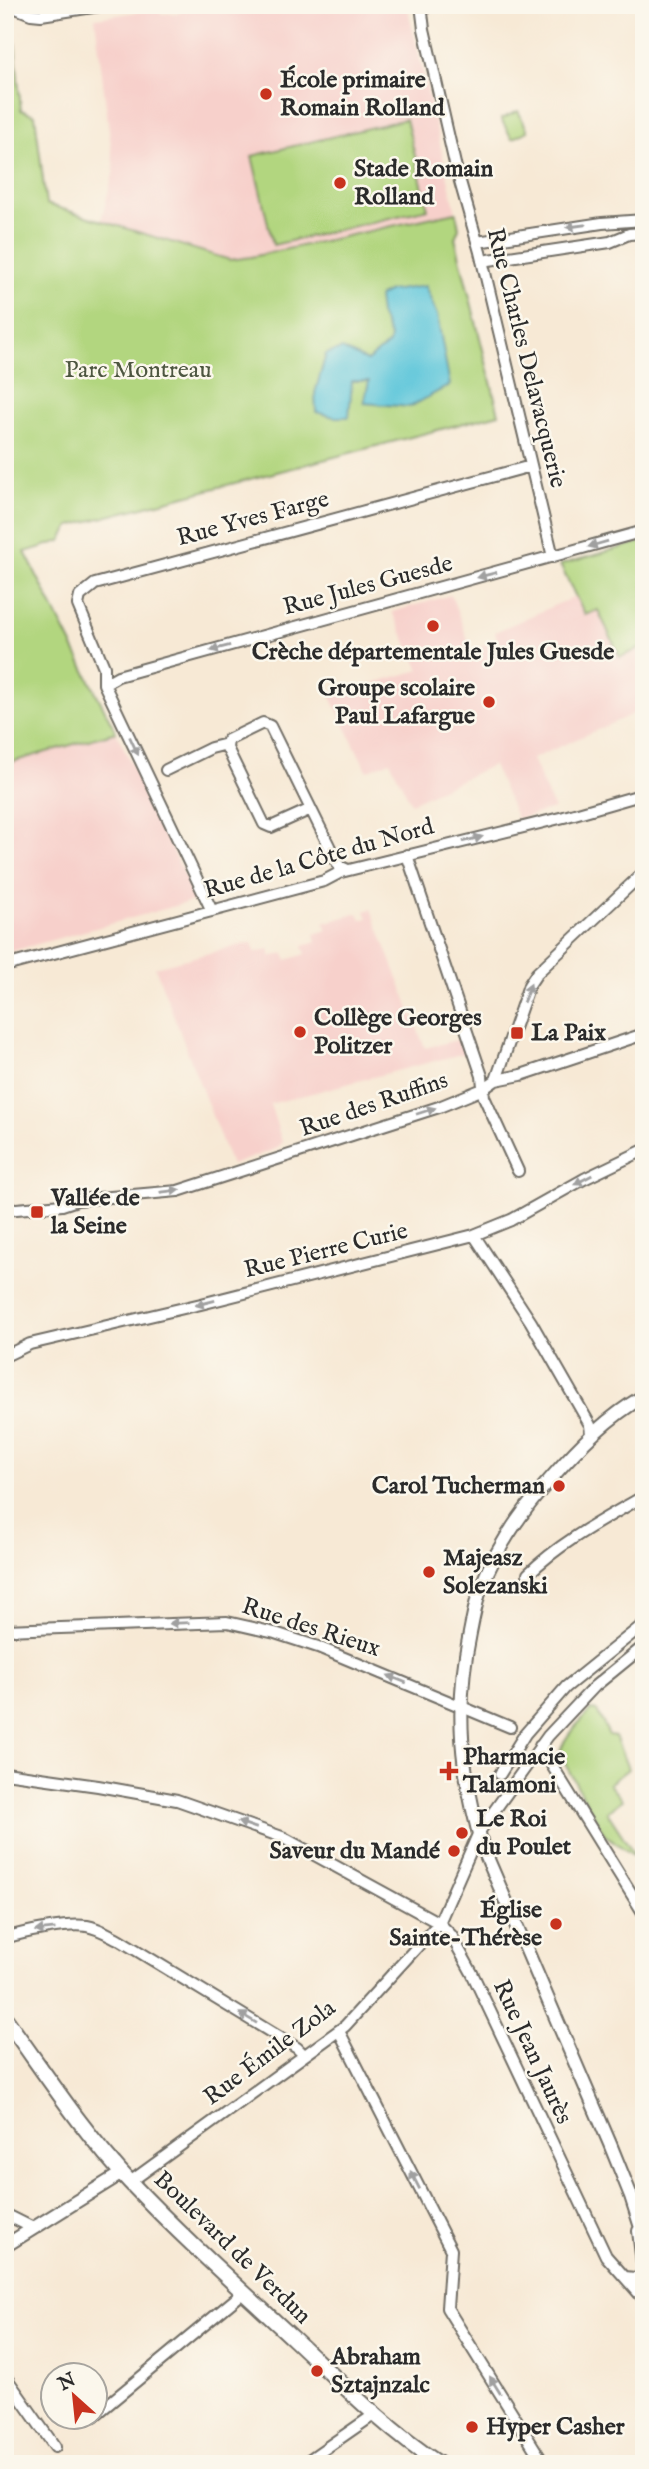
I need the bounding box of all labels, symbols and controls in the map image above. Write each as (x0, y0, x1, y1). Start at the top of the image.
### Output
place label: École primaire Romain Rolland (280, 65, 446, 124)
marker: École primaire Romain Rolland (258, 86, 274, 102)
place label: Stade Romain Rolland (354, 154, 493, 213)
marker: Stade Romain Rolland (332, 175, 348, 191)
one-way arrow (565, 221, 587, 232)
street label: Rue Charles Delavacquerie (479, 225, 573, 491)
park label: Parc Montreau (64, 355, 212, 386)
street label: Rue Yves Farge (174, 484, 332, 554)
one-way arrow (587, 539, 609, 550)
street label: Rue Jules Guesde (280, 548, 456, 624)
one-way arrow (476, 571, 497, 581)
marker: Crèche départementale Jules Guesde (425, 618, 441, 634)
place label: Crèche départementale Jules Guesde (252, 637, 614, 668)
one-way arrow (209, 643, 231, 654)
place label: Groupe scolaire Paul Lafargue (318, 673, 475, 732)
marker: Groupe scolaire Paul Lafargue (481, 694, 497, 710)
one-way arrow (128, 736, 139, 756)
street label: Rue de la Côte du Nord (200, 811, 438, 907)
one-way arrow (462, 833, 484, 844)
one-way arrow (521, 982, 532, 1003)
place label: Collège Georges Politzer (314, 1003, 482, 1062)
place label: La Paix (531, 1018, 606, 1049)
marker: Collège Georges Politzer (292, 1024, 308, 1040)
marker: La Paix (509, 1025, 525, 1041)
street label: Rue des Ruffins (296, 1065, 452, 1145)
one-way arrow (416, 1105, 437, 1116)
one-way arrow (573, 1174, 592, 1186)
place label: Vallée de la Seine (50, 1183, 140, 1242)
one-way arrow (159, 1185, 181, 1196)
marker: Vallée de la Seine (29, 1204, 45, 1220)
street label: Rue Pierre Curie (241, 1216, 411, 1286)
one-way arrow (194, 1298, 216, 1309)
place label: Carol Tucherman (372, 1471, 545, 1502)
marker: Carol Tucherman (551, 1478, 567, 1494)
place label: Majeasz Solezanski (443, 1543, 548, 1602)
marker: Majeasz Solezanski (421, 1564, 437, 1580)
street label: Rue des Rieux (238, 1591, 385, 1665)
one-way arrow (168, 1617, 190, 1628)
one-way arrow (386, 1674, 407, 1685)
place label: Pharmacie Talamoni (462, 1742, 565, 1801)
marker: Pharmacie Talamoni (441, 1763, 457, 1779)
place label: Le Roi du Poulet (476, 1804, 572, 1863)
one-way arrow (237, 1819, 258, 1830)
marker: Le Roi du Poulet (454, 1825, 470, 1841)
place label: Saveur du Mandé (270, 1836, 440, 1867)
marker: Saveur du Mandé (446, 1843, 462, 1859)
place label: Église Sainte-Thérèse (389, 1895, 542, 1954)
marker: Église Sainte-Thérèse (548, 1916, 564, 1932)
one-way arrow (34, 1924, 56, 1935)
street label: Rue Jean Jaurès (485, 1975, 579, 2129)
street label: Rue Émile Zola (198, 1993, 343, 2113)
one-way arrow (238, 2011, 257, 2024)
street label: Boulevard de Verdun (146, 2165, 318, 2331)
one-way arrow (410, 2170, 421, 2190)
place label: Abraham Sztajnzalc (330, 2342, 430, 2401)
north arrow (38, 2360, 108, 2430)
marker: Abraham Sztajnzalc (309, 2363, 325, 2379)
text: N (54, 2368, 80, 2398)
one-way arrow (488, 2376, 501, 2395)
place label: Hyper Casher (486, 2412, 625, 2443)
marker: Hyper Casher (464, 2419, 480, 2435)

